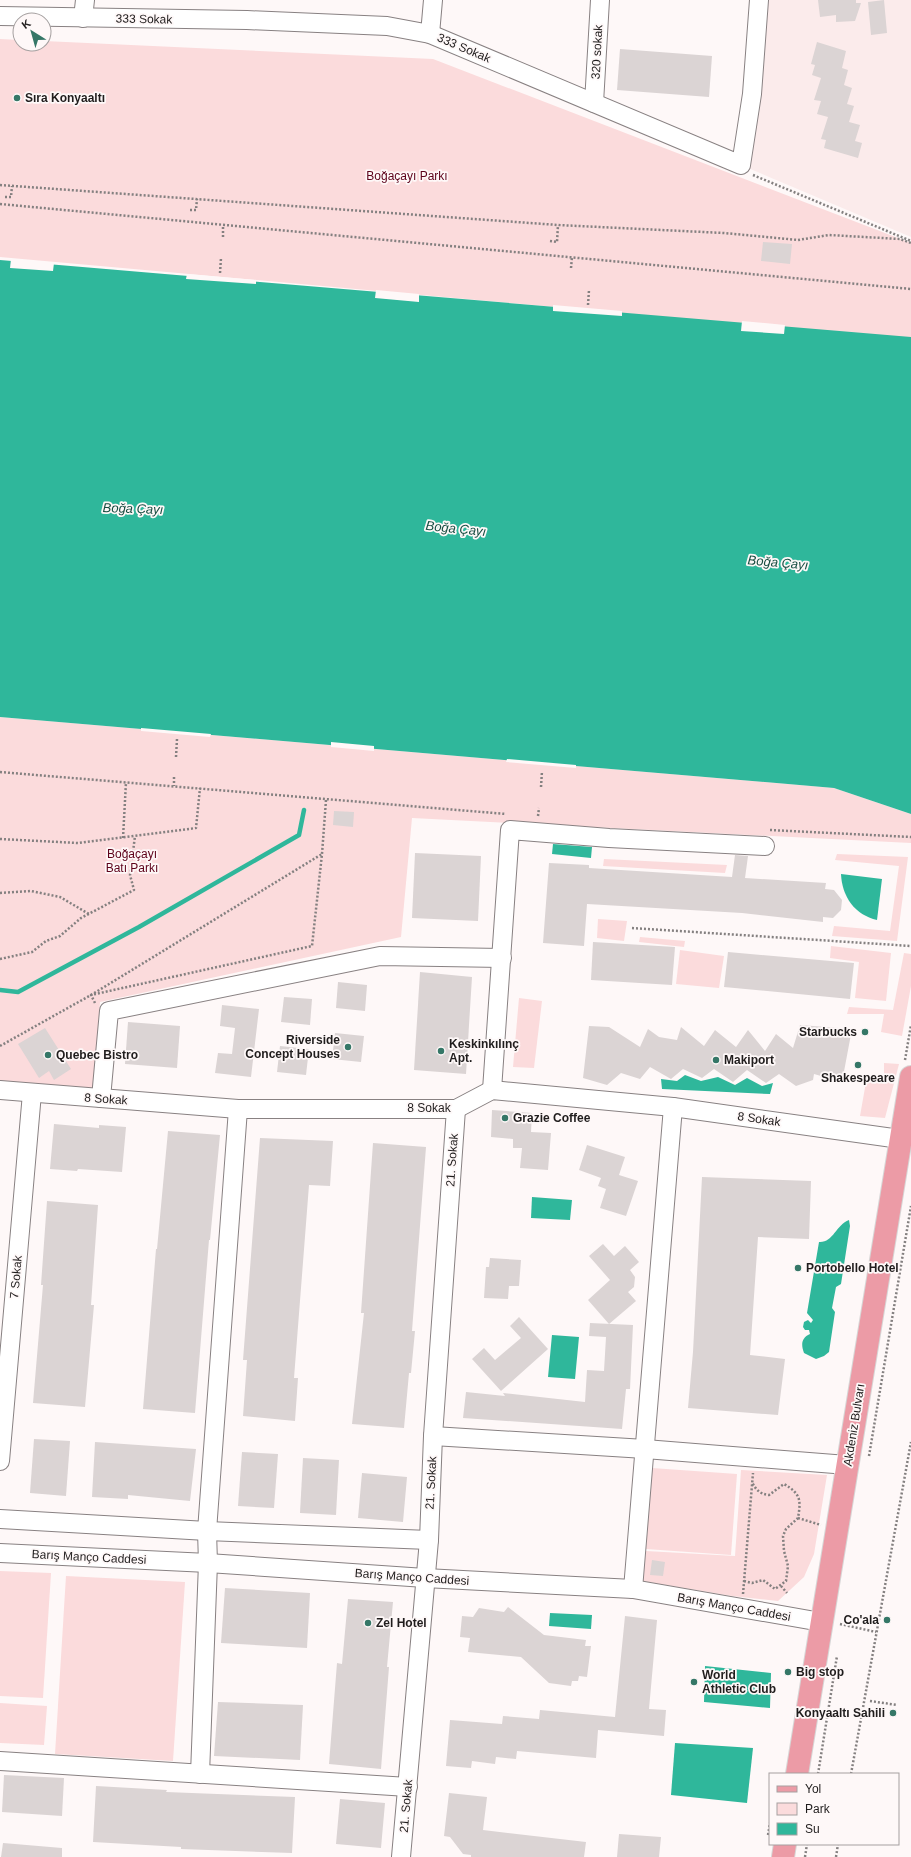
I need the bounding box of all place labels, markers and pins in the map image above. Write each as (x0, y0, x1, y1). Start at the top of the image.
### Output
place label: Sıra Konyaaltı (25, 91, 105, 105)
marker: Sıra Konyaaltı (12, 93, 22, 103)
place label: Starbucks (799, 1025, 857, 1039)
marker: Starbucks (860, 1027, 870, 1037)
place label: Riverside Concept Houses (245, 1033, 340, 1061)
place label: Keskinkılınç Apt. (449, 1037, 519, 1065)
marker: Riverside Concept Houses (343, 1042, 353, 1052)
marker: Keskinkılınç Apt. (436, 1046, 446, 1056)
place label: Quebec Bistro (56, 1048, 138, 1062)
marker: Quebec Bistro (43, 1050, 53, 1060)
place label: Makiport (724, 1053, 774, 1067)
marker: Makiport (711, 1055, 721, 1065)
marker: Shakespeare (853, 1060, 863, 1070)
place label: Shakespeare (821, 1071, 895, 1085)
place label: Grazie Coffee (513, 1111, 591, 1125)
marker: Grazie Coffee (500, 1113, 510, 1123)
place label: Portobello Hotel (806, 1261, 899, 1275)
marker: Portobello Hotel (793, 1263, 803, 1273)
place label: Co'ala (843, 1613, 879, 1627)
marker: Co'ala (882, 1615, 892, 1625)
place label: Zel Hotel (376, 1616, 427, 1630)
marker: Zel Hotel (363, 1618, 373, 1628)
place label: Big stop (796, 1665, 844, 1679)
marker: Big stop (783, 1667, 793, 1677)
place label: World Athletic Club (702, 1668, 776, 1696)
marker: World Athletic Club (689, 1677, 699, 1687)
place label: Konyaaltı Sahili (796, 1706, 885, 1720)
marker: Konyaaltı Sahili (888, 1708, 898, 1718)

